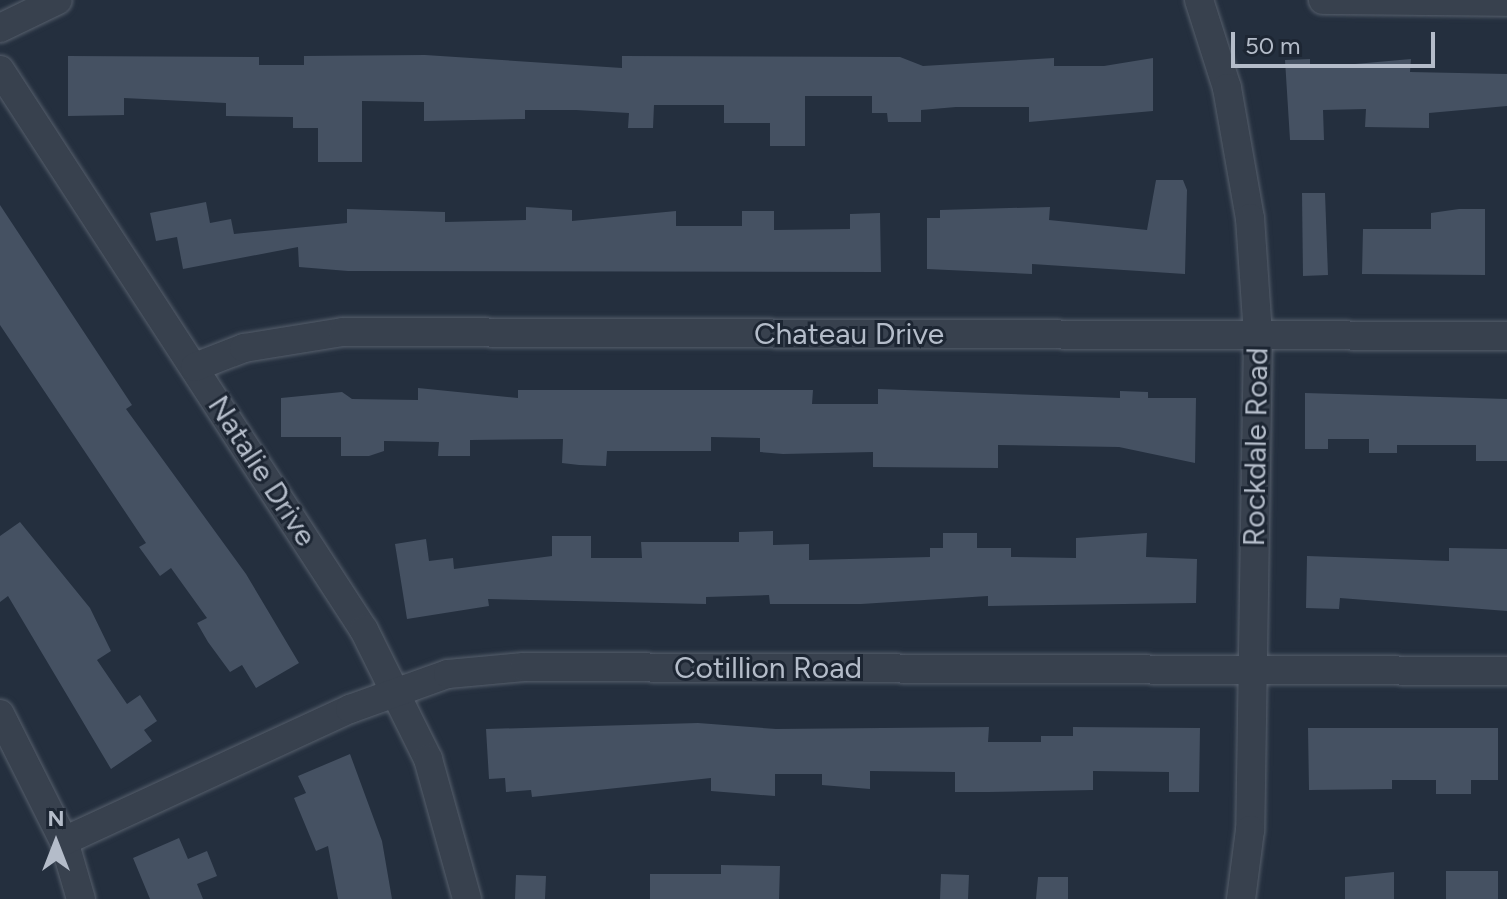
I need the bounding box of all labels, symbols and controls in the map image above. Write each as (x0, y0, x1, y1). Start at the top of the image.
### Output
scale bar (1235, 16, 1439, 66)
text: 50 m (1245, 31, 1301, 60)
street label: Chateau Drive (754, 316, 944, 352)
street label: Rockdale Road (1236, 347, 1276, 547)
street label: Natalie Drive (200, 389, 324, 553)
street label: Cotillion Road (674, 650, 862, 686)
north arrow (16, 803, 96, 883)
text: N (47, 805, 65, 832)

